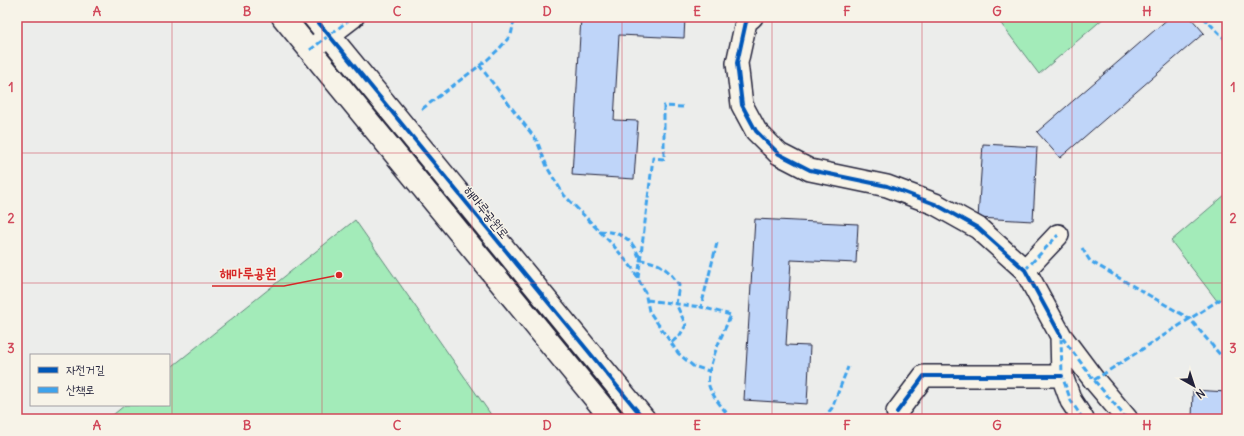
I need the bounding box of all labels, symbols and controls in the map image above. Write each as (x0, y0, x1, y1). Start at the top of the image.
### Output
text: A (93, 3, 102, 20)
text: B (243, 3, 252, 20)
text: C (393, 3, 402, 20)
text: D (542, 3, 552, 20)
text: E (693, 3, 701, 20)
text: F (843, 3, 851, 20)
text: G (992, 3, 1002, 20)
text: H (1142, 3, 1152, 20)
text: 1 (8, 79, 14, 96)
text: 1 (1230, 79, 1236, 96)
street label: 해마루공원로 (460, 183, 513, 242)
text: 2 (7, 210, 15, 227)
text: 2 (1229, 210, 1237, 227)
callout: 해마루공원 (212, 260, 284, 286)
text: 해마루공원 (220, 264, 276, 282)
text: 3 (7, 340, 15, 357)
text: 3 (1229, 340, 1237, 357)
legend (30, 354, 170, 406)
text: 자전거길 (66, 362, 105, 377)
north arrow (1174, 366, 1214, 406)
text: 산책로 (66, 382, 95, 397)
text: N (1193, 386, 1208, 402)
text: A (93, 417, 102, 434)
text: B (243, 417, 252, 434)
text: C (393, 417, 402, 434)
text: D (542, 417, 552, 434)
text: E (693, 417, 701, 434)
text: F (843, 417, 851, 434)
text: G (992, 417, 1002, 434)
text: H (1142, 417, 1152, 434)

